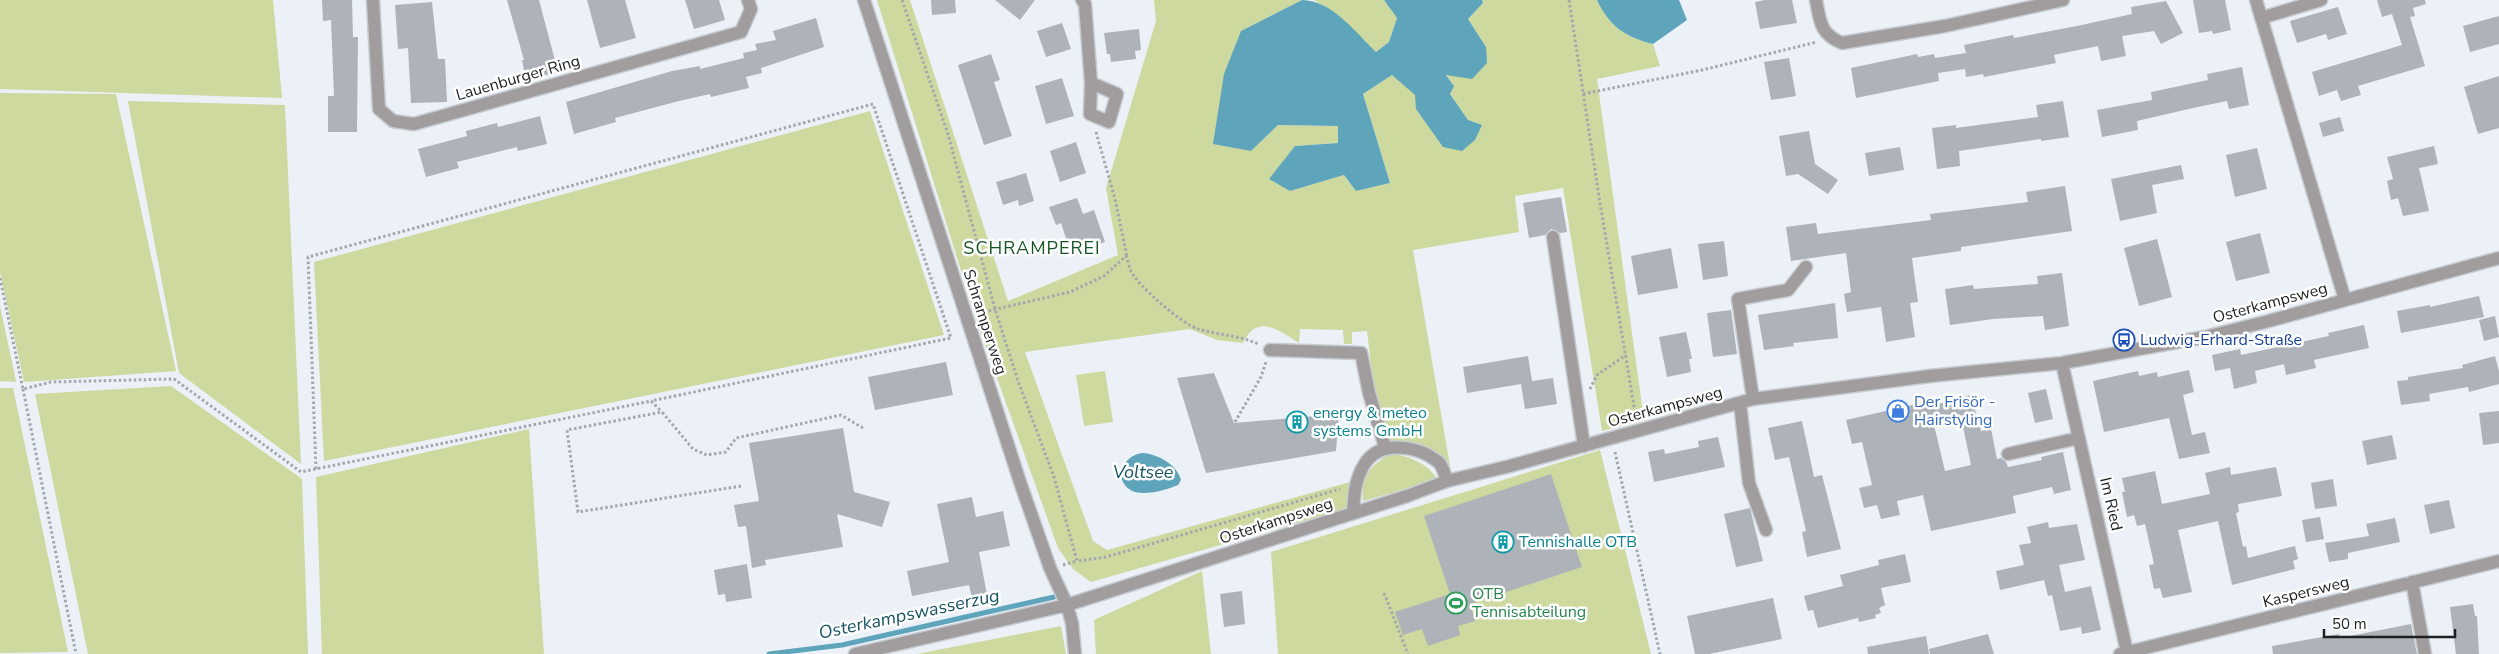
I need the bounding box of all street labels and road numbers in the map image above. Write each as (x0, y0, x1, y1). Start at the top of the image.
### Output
street label: Lauenburger Ring (453, 50, 583, 106)
street label: Schramperweg (958, 267, 1012, 377)
street label: Osterkampsweg (2210, 277, 2330, 329)
street label: Osterkampsweg (1605, 381, 1725, 433)
street label: Im Ried (2094, 475, 2128, 533)
street label: Osterkampsweg (1217, 492, 1335, 550)
street label: Kaspersweg (2260, 571, 2352, 613)

